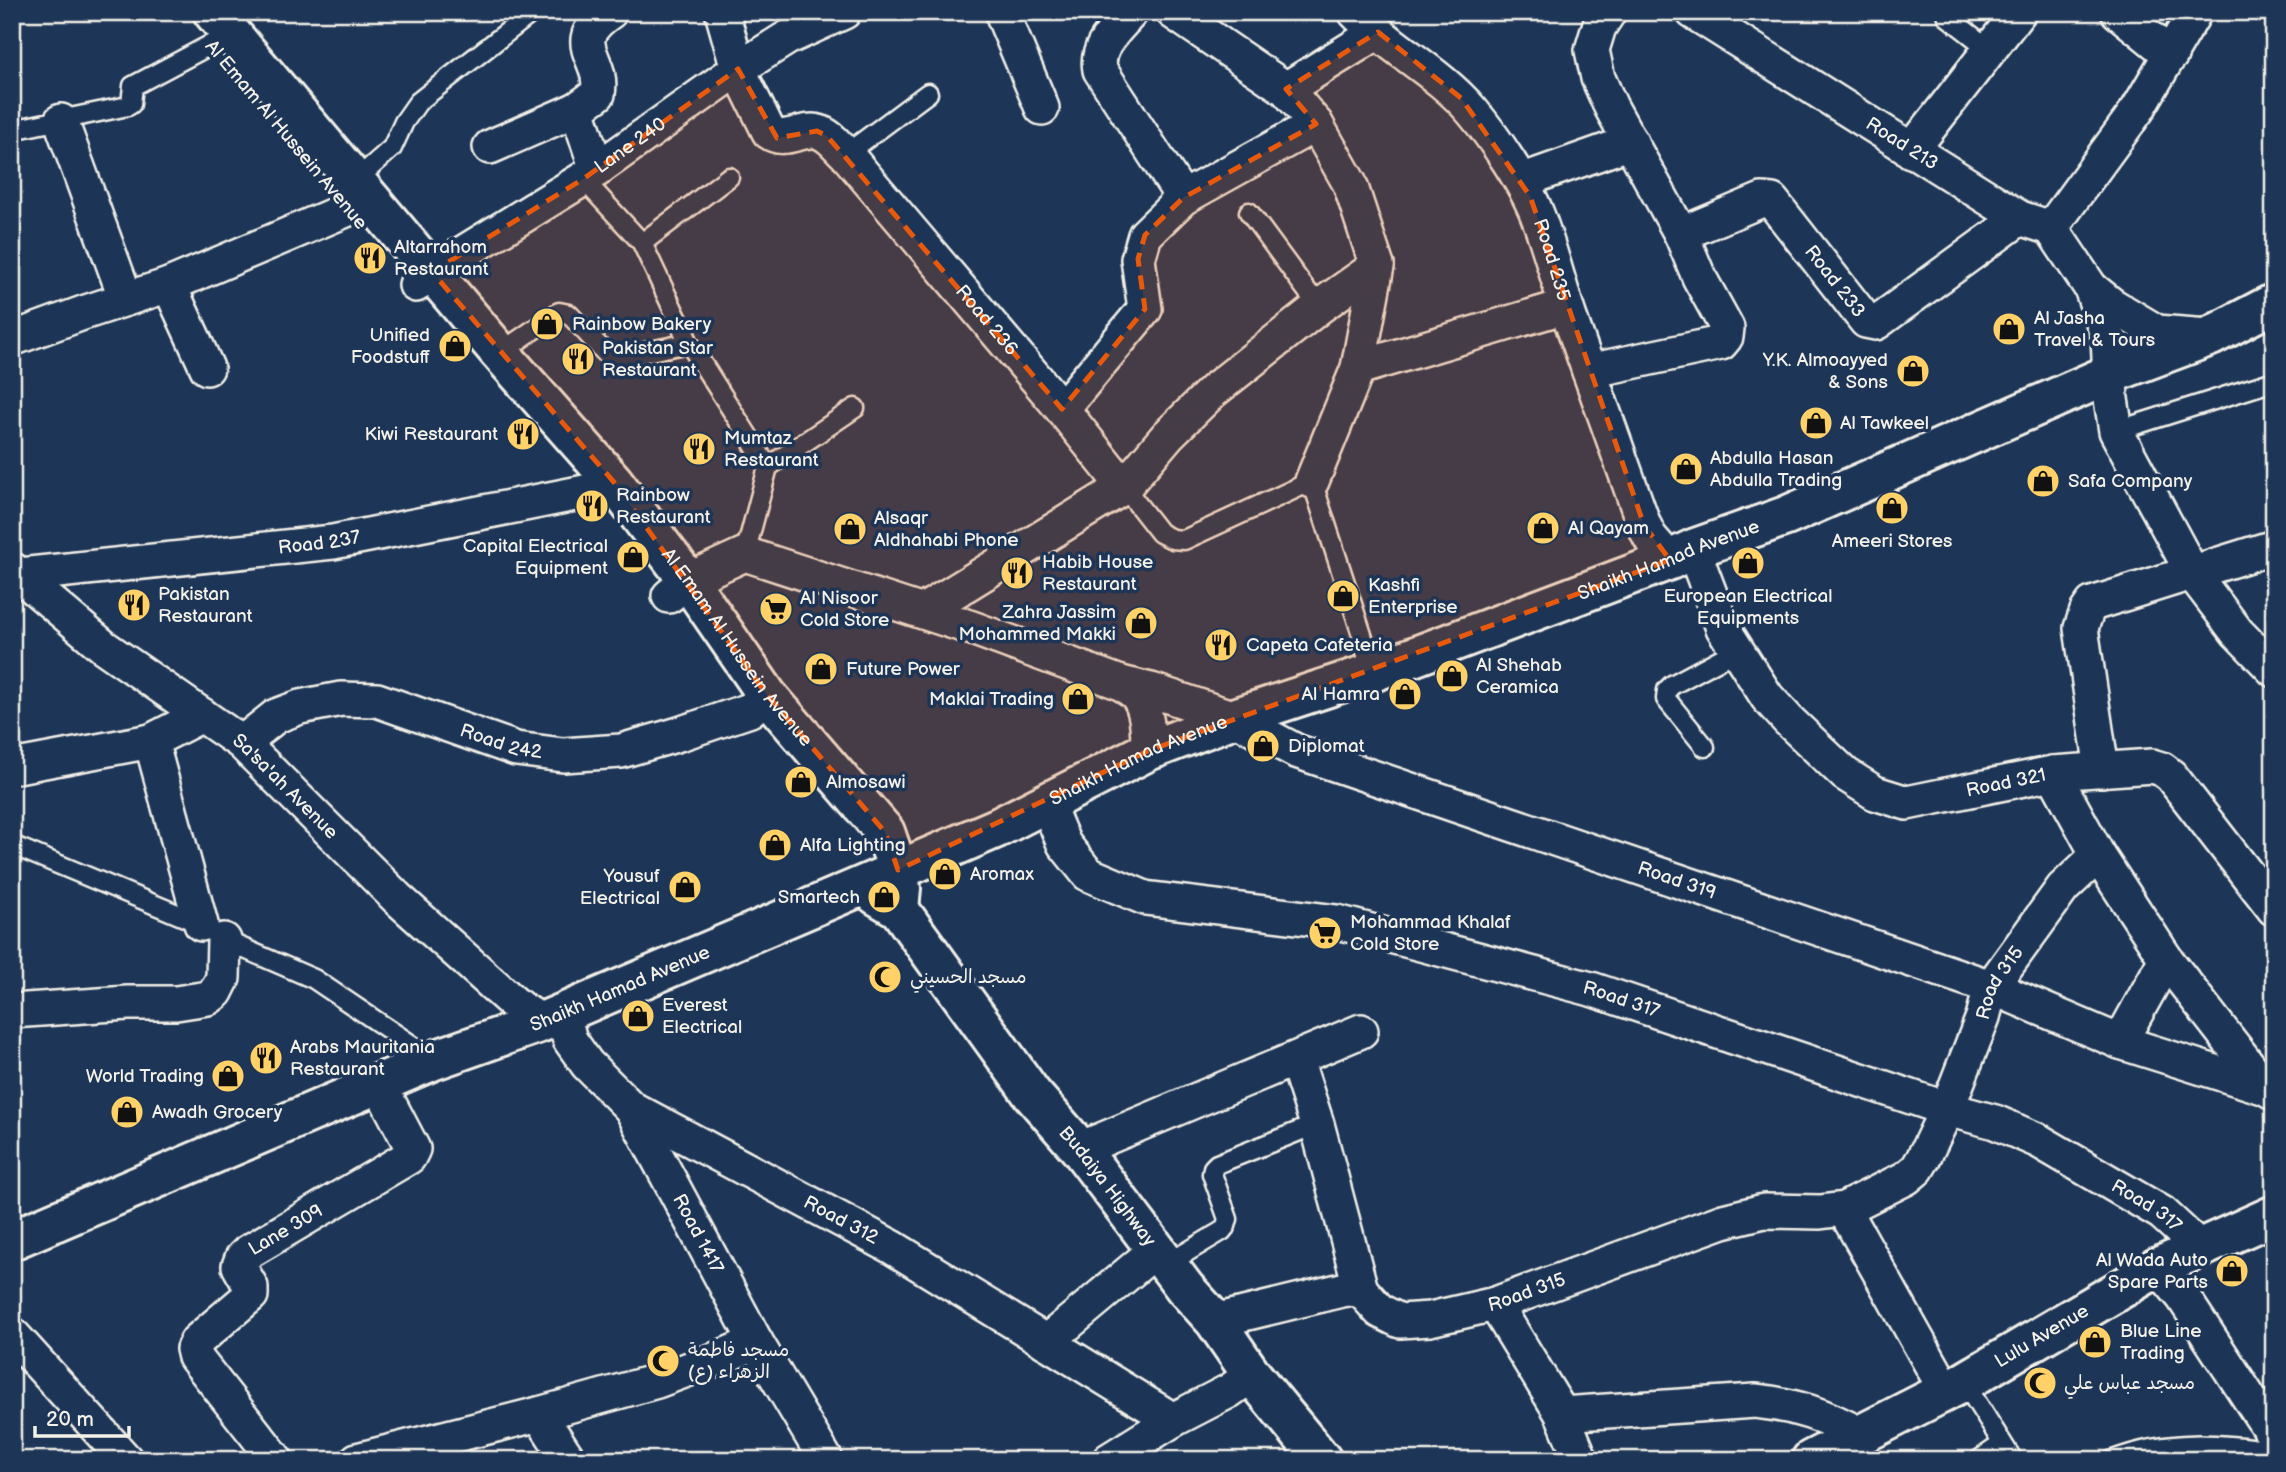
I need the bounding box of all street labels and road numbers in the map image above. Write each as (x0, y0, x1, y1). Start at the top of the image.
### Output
street label: Al Emam Al Hussein Avenue (200, 36, 372, 234)
street label: Lane 240 (590, 112, 670, 179)
street label: Road 213 (1862, 112, 1942, 175)
street label: Road 235 (1528, 216, 1575, 304)
street label: Road 233 (1800, 241, 1870, 322)
street label: Road 236 (951, 280, 1023, 360)
street label: Shaikh Hamad Avenue (1574, 515, 1763, 605)
street label: Road 237 (277, 525, 363, 559)
street label: Al Emam Al Hussein Avenue (657, 544, 818, 751)
street label: Shaikh Hamad Avenue (1046, 710, 1231, 811)
street label: Road 242 (457, 719, 544, 764)
street label: Sa'sa'ah Avenue (228, 729, 343, 844)
street label: Road 321 (1964, 763, 2048, 802)
street label: Road 319 (1635, 856, 1719, 904)
street label: Shaikh Hamad Avenue (527, 940, 713, 1037)
street label: Road 315 (1971, 942, 2028, 1022)
street label: Road 317 (1581, 976, 1663, 1023)
street label: Budaiya Highway (1054, 1122, 1161, 1251)
street label: Road 317 (2107, 1174, 2187, 1237)
street label: Road 1417 (668, 1190, 729, 1278)
street label: Road 312 (800, 1191, 883, 1250)
street label: Lane 309 (244, 1199, 327, 1261)
street label: Road 315 (1486, 1268, 1569, 1317)
street label: Lulu Avenue (1990, 1299, 2093, 1373)

